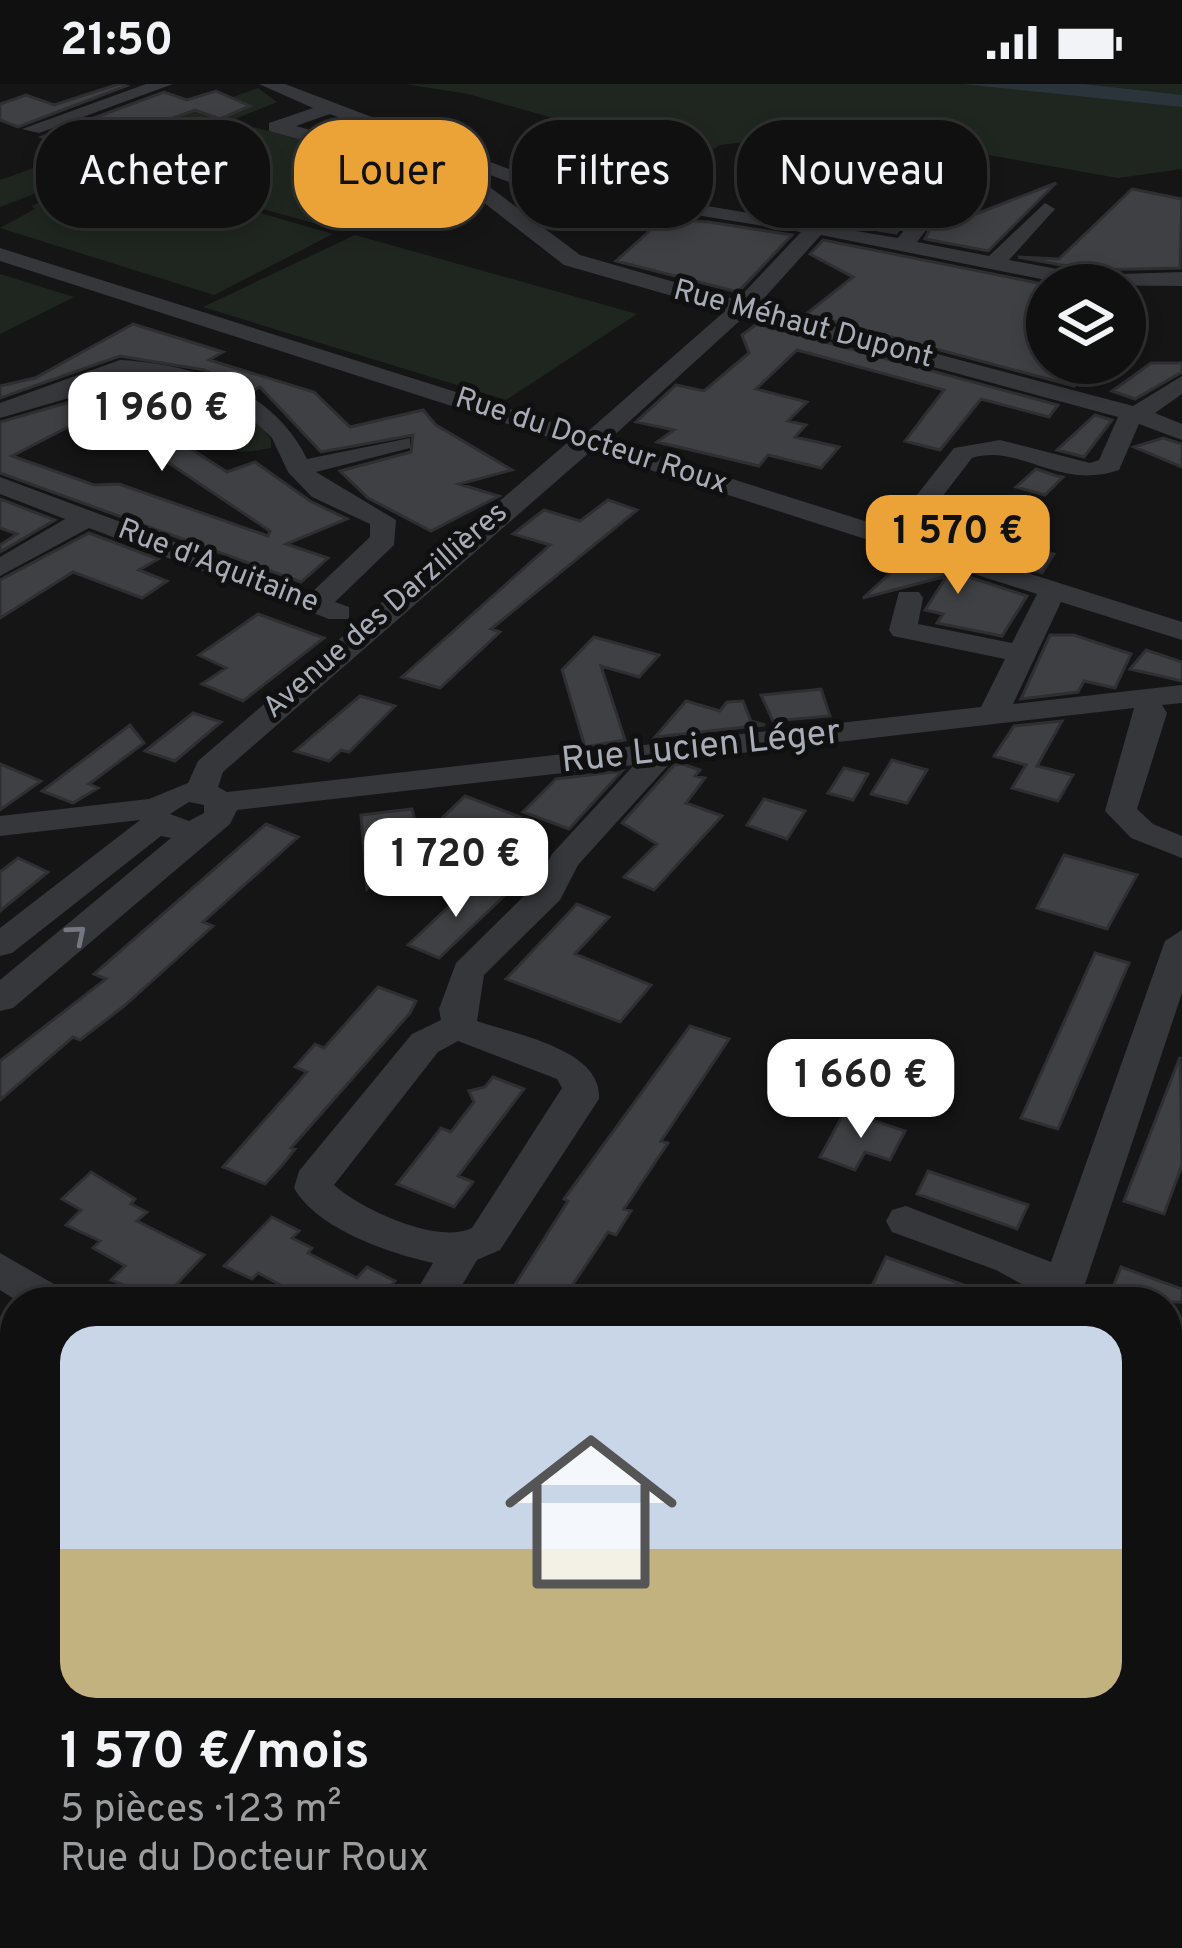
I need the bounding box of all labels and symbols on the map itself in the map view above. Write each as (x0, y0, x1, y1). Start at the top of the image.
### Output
street label: Rue Méhaut Dupont (669, 273, 937, 377)
pin: 1 960 € (51, 372, 273, 474)
street label: Rue du Docteur Roux (450, 381, 732, 503)
street label: Avenue des Darzillières (256, 495, 516, 727)
pin: 1 570 € (847, 495, 1069, 597)
street label: Rue d'Aquitaine (112, 512, 324, 622)
street label: Rue Lucien Léger (559, 710, 843, 786)
pin: 1 720 € (345, 818, 567, 920)
one-way arrow (63, 927, 85, 949)
pin: 1 660 € (750, 1039, 972, 1141)

